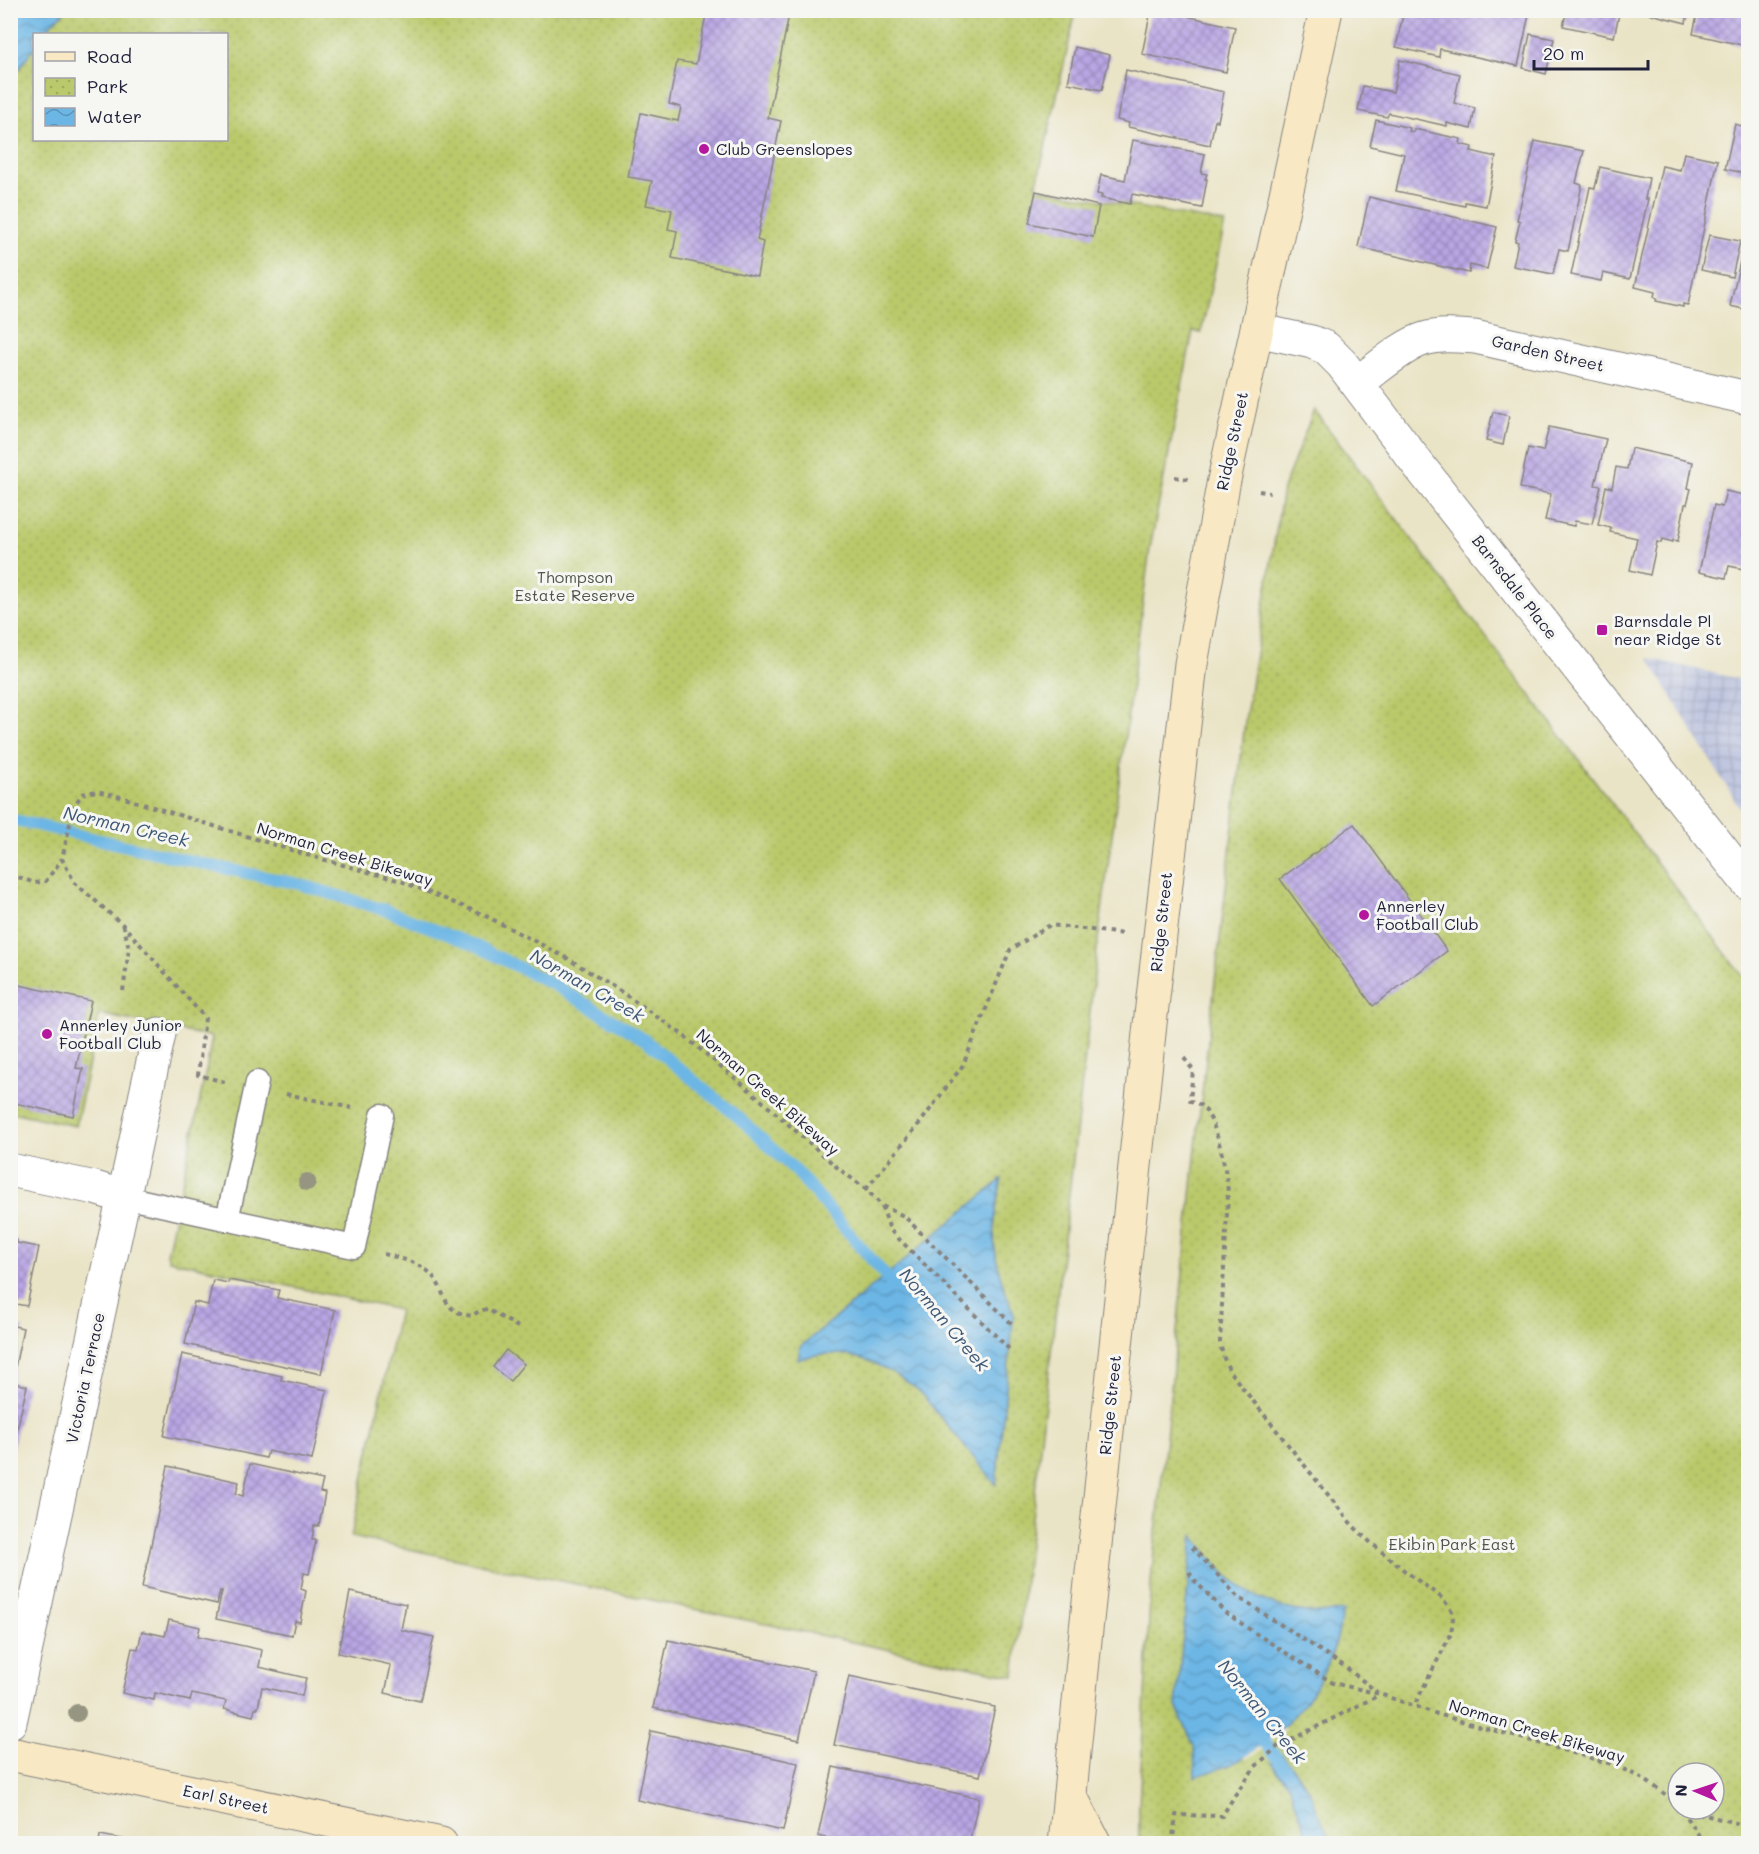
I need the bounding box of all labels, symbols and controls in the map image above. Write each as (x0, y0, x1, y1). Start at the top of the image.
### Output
legend (33, 33, 228, 141)
scale bar (1534, 33, 1648, 71)
text: 20 m (1543, 41, 1584, 65)
text: Road (87, 44, 132, 68)
text: Park (87, 74, 128, 98)
text: Water (87, 104, 142, 128)
place label: Club Greenslopes (716, 138, 853, 159)
marker: Club Greenslopes (697, 142, 711, 156)
street label: Garden Street (1490, 329, 1606, 376)
street label: Ridge Street (1211, 390, 1252, 492)
street label: Barnsdale Place (1468, 530, 1563, 643)
park label: Thompson Estate Reserve (515, 566, 635, 605)
place label: Barnsdale Pl near Ridge St (1614, 610, 1722, 649)
marker: Barnsdale Pl near Ridge St (1595, 623, 1609, 637)
water label: Norman Creek (61, 800, 192, 852)
street label: Norman Creek Bikeway (255, 817, 436, 890)
street label: Ridge Street (1145, 871, 1176, 973)
place label: Annerley Football Club (1376, 895, 1479, 934)
marker: Annerley Football Club (1357, 908, 1371, 922)
water label: Norman Creek (526, 943, 649, 1028)
place label: Annerley Junior Football Club (59, 1014, 182, 1053)
street label: Norman Creek Bikeway (692, 1024, 844, 1160)
marker: Annerley Junior Football Club (40, 1027, 54, 1041)
water label: Norman Creek (894, 1263, 995, 1376)
street label: Victoria Terrace (60, 1311, 109, 1445)
street label: Ridge Street (1094, 1354, 1125, 1456)
park label: Ekibin Park East (1389, 1533, 1515, 1554)
water label: Norman Creek (1213, 1654, 1313, 1769)
street label: Norman Creek Bikeway (1447, 1694, 1628, 1767)
north arrow (1666, 1761, 1726, 1821)
street label: Earl Street (181, 1779, 271, 1818)
text: N (1670, 1784, 1691, 1797)

